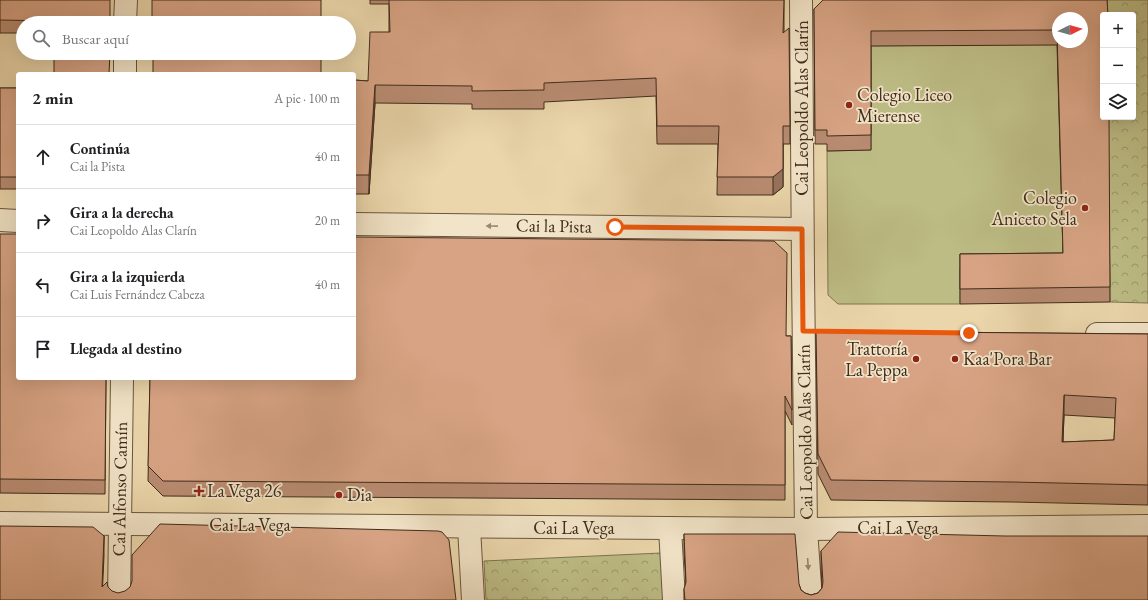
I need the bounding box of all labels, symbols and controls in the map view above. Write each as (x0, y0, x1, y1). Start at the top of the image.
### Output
north arrow (1052, 12, 1088, 48)
map controls (1100, 12, 1136, 120)
button: + (1100, 12, 1136, 48)
search box (16, 16, 356, 60)
street label: Cai Leopoldo Alas Clarín (790, 20, 813, 196)
icon: search (30, 27, 52, 49)
text: Buscar aquí (62, 29, 129, 48)
button: − (1100, 48, 1136, 84)
place label: Colegio Liceo Mierense (857, 83, 952, 127)
button: layers (1100, 84, 1136, 120)
text: 2 min (32, 87, 73, 109)
text: A pie · 100 m (274, 90, 340, 107)
marker: Colegio Liceo Mierense (844, 100, 854, 110)
text: Continúa (70, 139, 130, 158)
icon: ahead (32, 146, 54, 168)
text: 40 m (315, 148, 340, 165)
text: Cai la Pista (70, 158, 125, 175)
place label: Colegio Aniceto Sela (991, 186, 1078, 230)
text: Gira a la derecha (70, 203, 174, 222)
marker: Colegio Aniceto Sela (1080, 203, 1090, 213)
icon: right (32, 210, 54, 232)
text: 20 m (315, 212, 340, 229)
street label: Cai la Pista (516, 213, 593, 238)
route start (606, 218, 624, 236)
text: Cai Leopoldo Alas Clarín (70, 222, 197, 239)
one-way arrow (485, 223, 498, 229)
text: Gira a la izquierda (70, 267, 185, 286)
icon: left (32, 274, 54, 296)
text: 40 m (315, 276, 340, 293)
text: Cai Luis Fernández Cabeza (70, 286, 205, 303)
route end (960, 324, 978, 342)
place label: Trattoría La Peppa (845, 337, 909, 381)
icon: arrive (32, 338, 54, 360)
text: Llegada al destino (70, 339, 182, 358)
street label: Cai Leopoldo Alas Clarín (791, 343, 818, 520)
place label: Kaa'Pora Bar (963, 347, 1052, 370)
marker: Trattoría La Peppa (911, 354, 921, 364)
marker: Kaa'Pora Bar (950, 354, 960, 364)
street label: Cai Alfonso Camín (107, 421, 132, 557)
place label: La Vega 26 (207, 479, 282, 502)
place label: Dia (347, 483, 373, 506)
marker: La Vega 26 (194, 486, 204, 496)
marker: Dia (334, 490, 344, 500)
street label: Cai La Vega (209, 513, 292, 536)
street label: Cai La Vega (533, 516, 616, 539)
street label: Cai La Vega (857, 516, 940, 539)
one-way arrow (805, 558, 812, 570)

